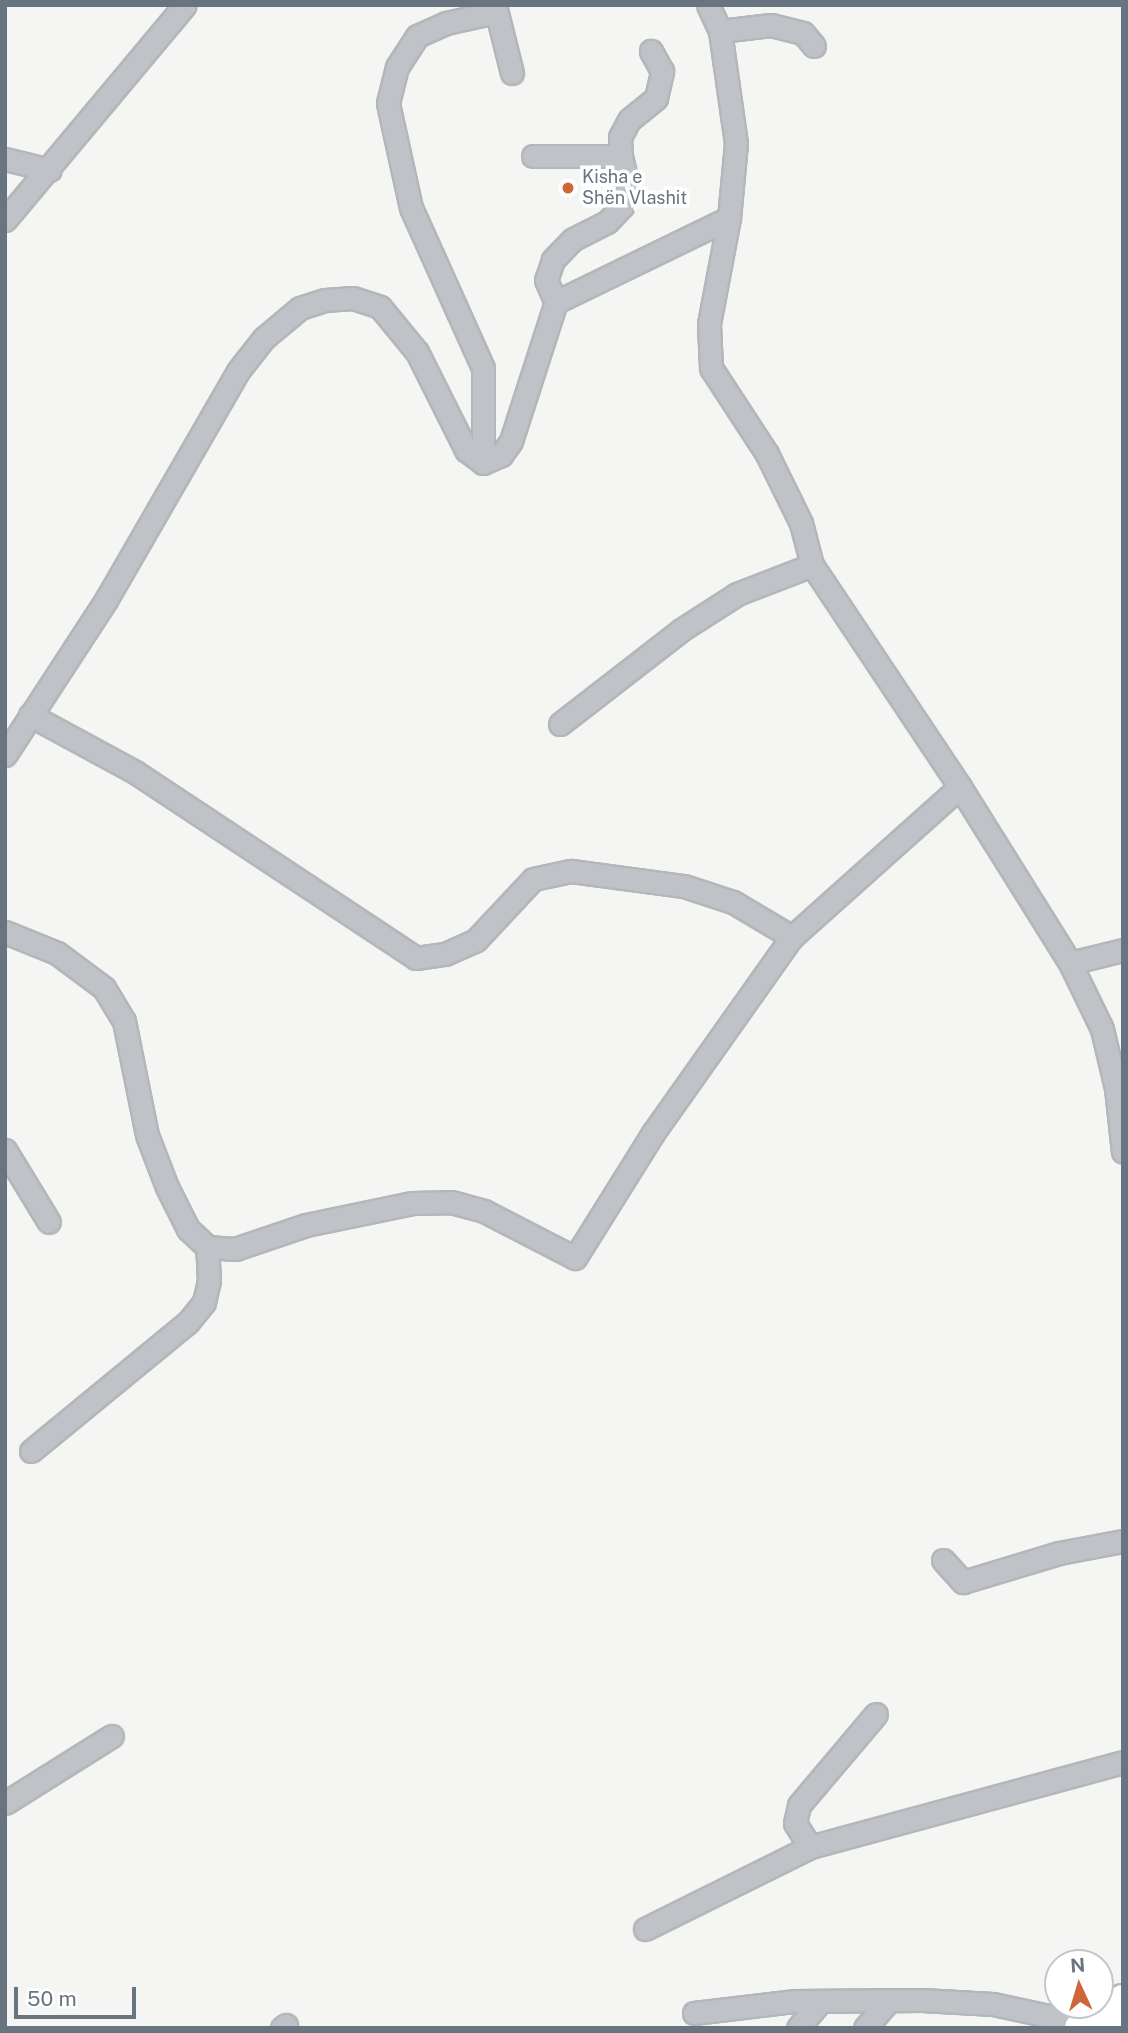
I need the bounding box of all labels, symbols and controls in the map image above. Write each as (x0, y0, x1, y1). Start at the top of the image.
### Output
place label: Kisha e Shën Vlashit (582, 167, 688, 210)
marker: Kisha e Shën Vlashit (560, 180, 576, 196)
north arrow (1044, 1949, 1114, 2019)
text: N (1069, 1954, 1086, 1977)
scale bar (18, 1974, 140, 2018)
text: 50 m (27, 1986, 77, 2011)

